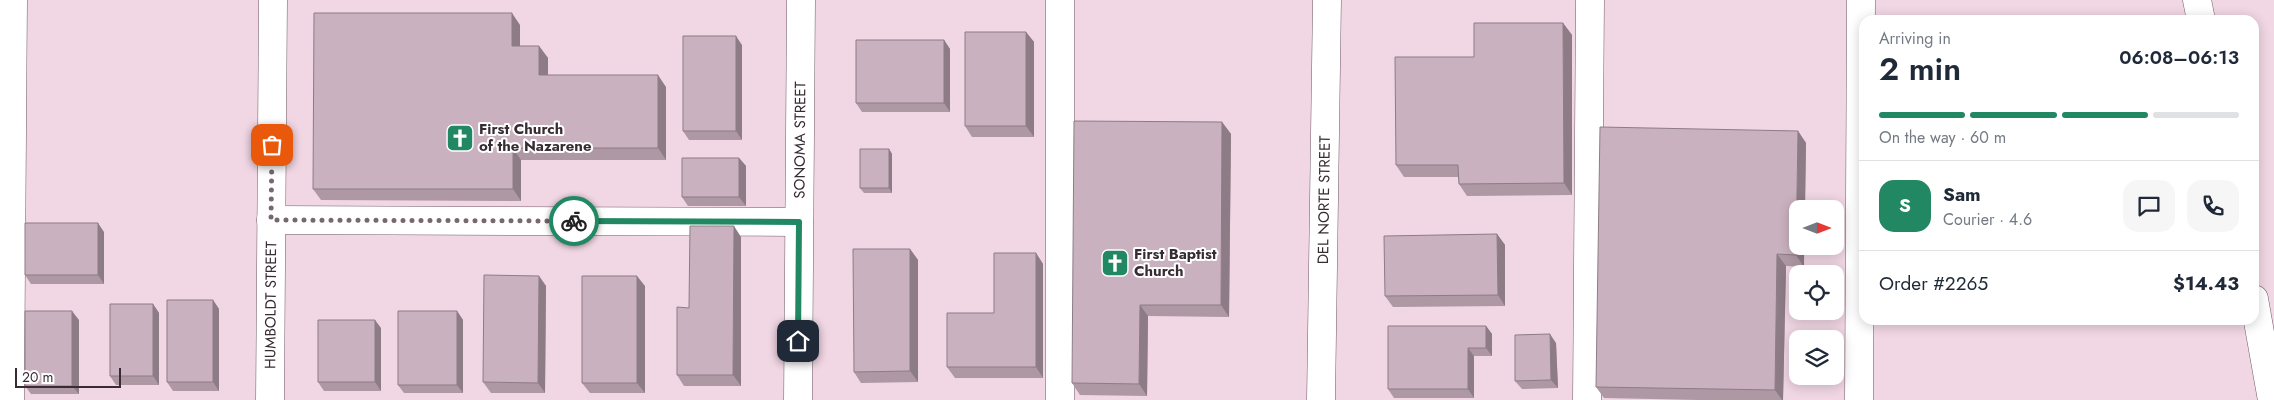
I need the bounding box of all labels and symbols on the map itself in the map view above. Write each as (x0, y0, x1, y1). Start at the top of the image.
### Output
street label: SONOMA STREET (789, 81, 811, 199)
place label: First Church of the Nazarene (479, 118, 592, 157)
church icon: First Church of the Nazarene (445, 123, 475, 153)
pin (251, 124, 293, 166)
street label: DEL NORTE STREET (1312, 136, 1336, 264)
courier (549, 196, 599, 246)
north arrow (1789, 200, 1844, 255)
street label: HUMBOLDT STREET (259, 241, 282, 369)
place label: First Baptist Church (1134, 243, 1217, 282)
church icon: First Baptist Church (1100, 248, 1130, 278)
pin (777, 320, 819, 362)
scale bar (15, 365, 121, 388)

